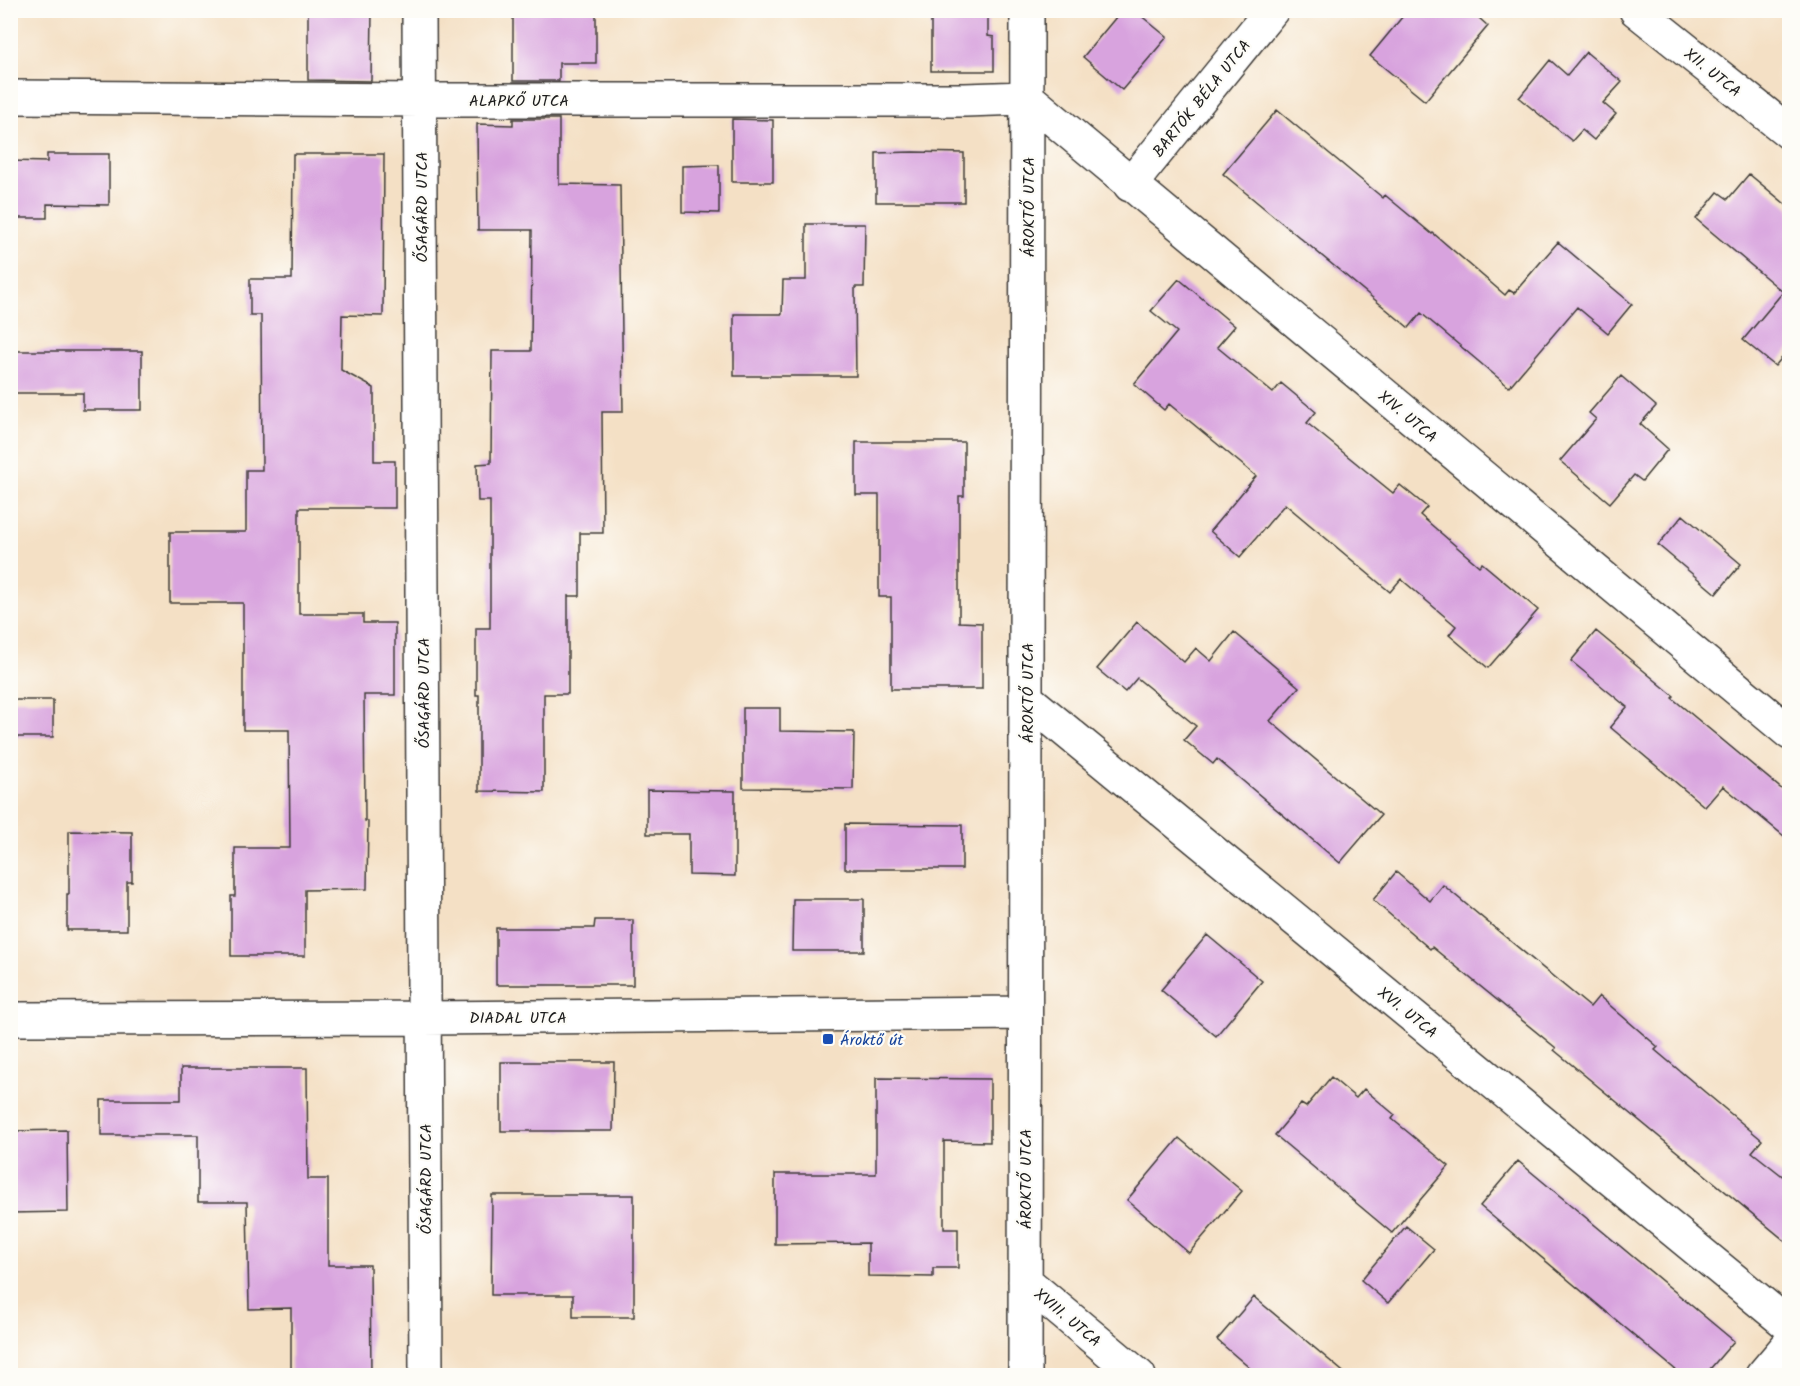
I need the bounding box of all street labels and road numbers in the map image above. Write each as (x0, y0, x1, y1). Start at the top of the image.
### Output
street label: BARTÓK BÉLA UTCA (1147, 34, 1258, 163)
street label: XII. UTCA (1678, 42, 1746, 104)
street label: ALAPKŐ UTCA (469, 89, 569, 114)
street label: ŐSAGÁRD UTCA (410, 151, 435, 263)
street label: ÁROKTŐ UTCA (1017, 156, 1042, 257)
street label: XIV. UTCA (1372, 385, 1443, 450)
street label: ŐSAGÁRD UTCA (412, 637, 437, 749)
street label: ÁROKTŐ UTCA (1016, 642, 1041, 743)
street label: XVI. UTCA (1372, 981, 1443, 1045)
street label: DIADAL UTCA (469, 1006, 567, 1031)
street label: ŐSAGÁRD UTCA (414, 1123, 439, 1235)
street label: ÁROKTŐ UTCA (1014, 1128, 1039, 1229)
street label: XVIII. UTCA (1028, 1283, 1106, 1354)

